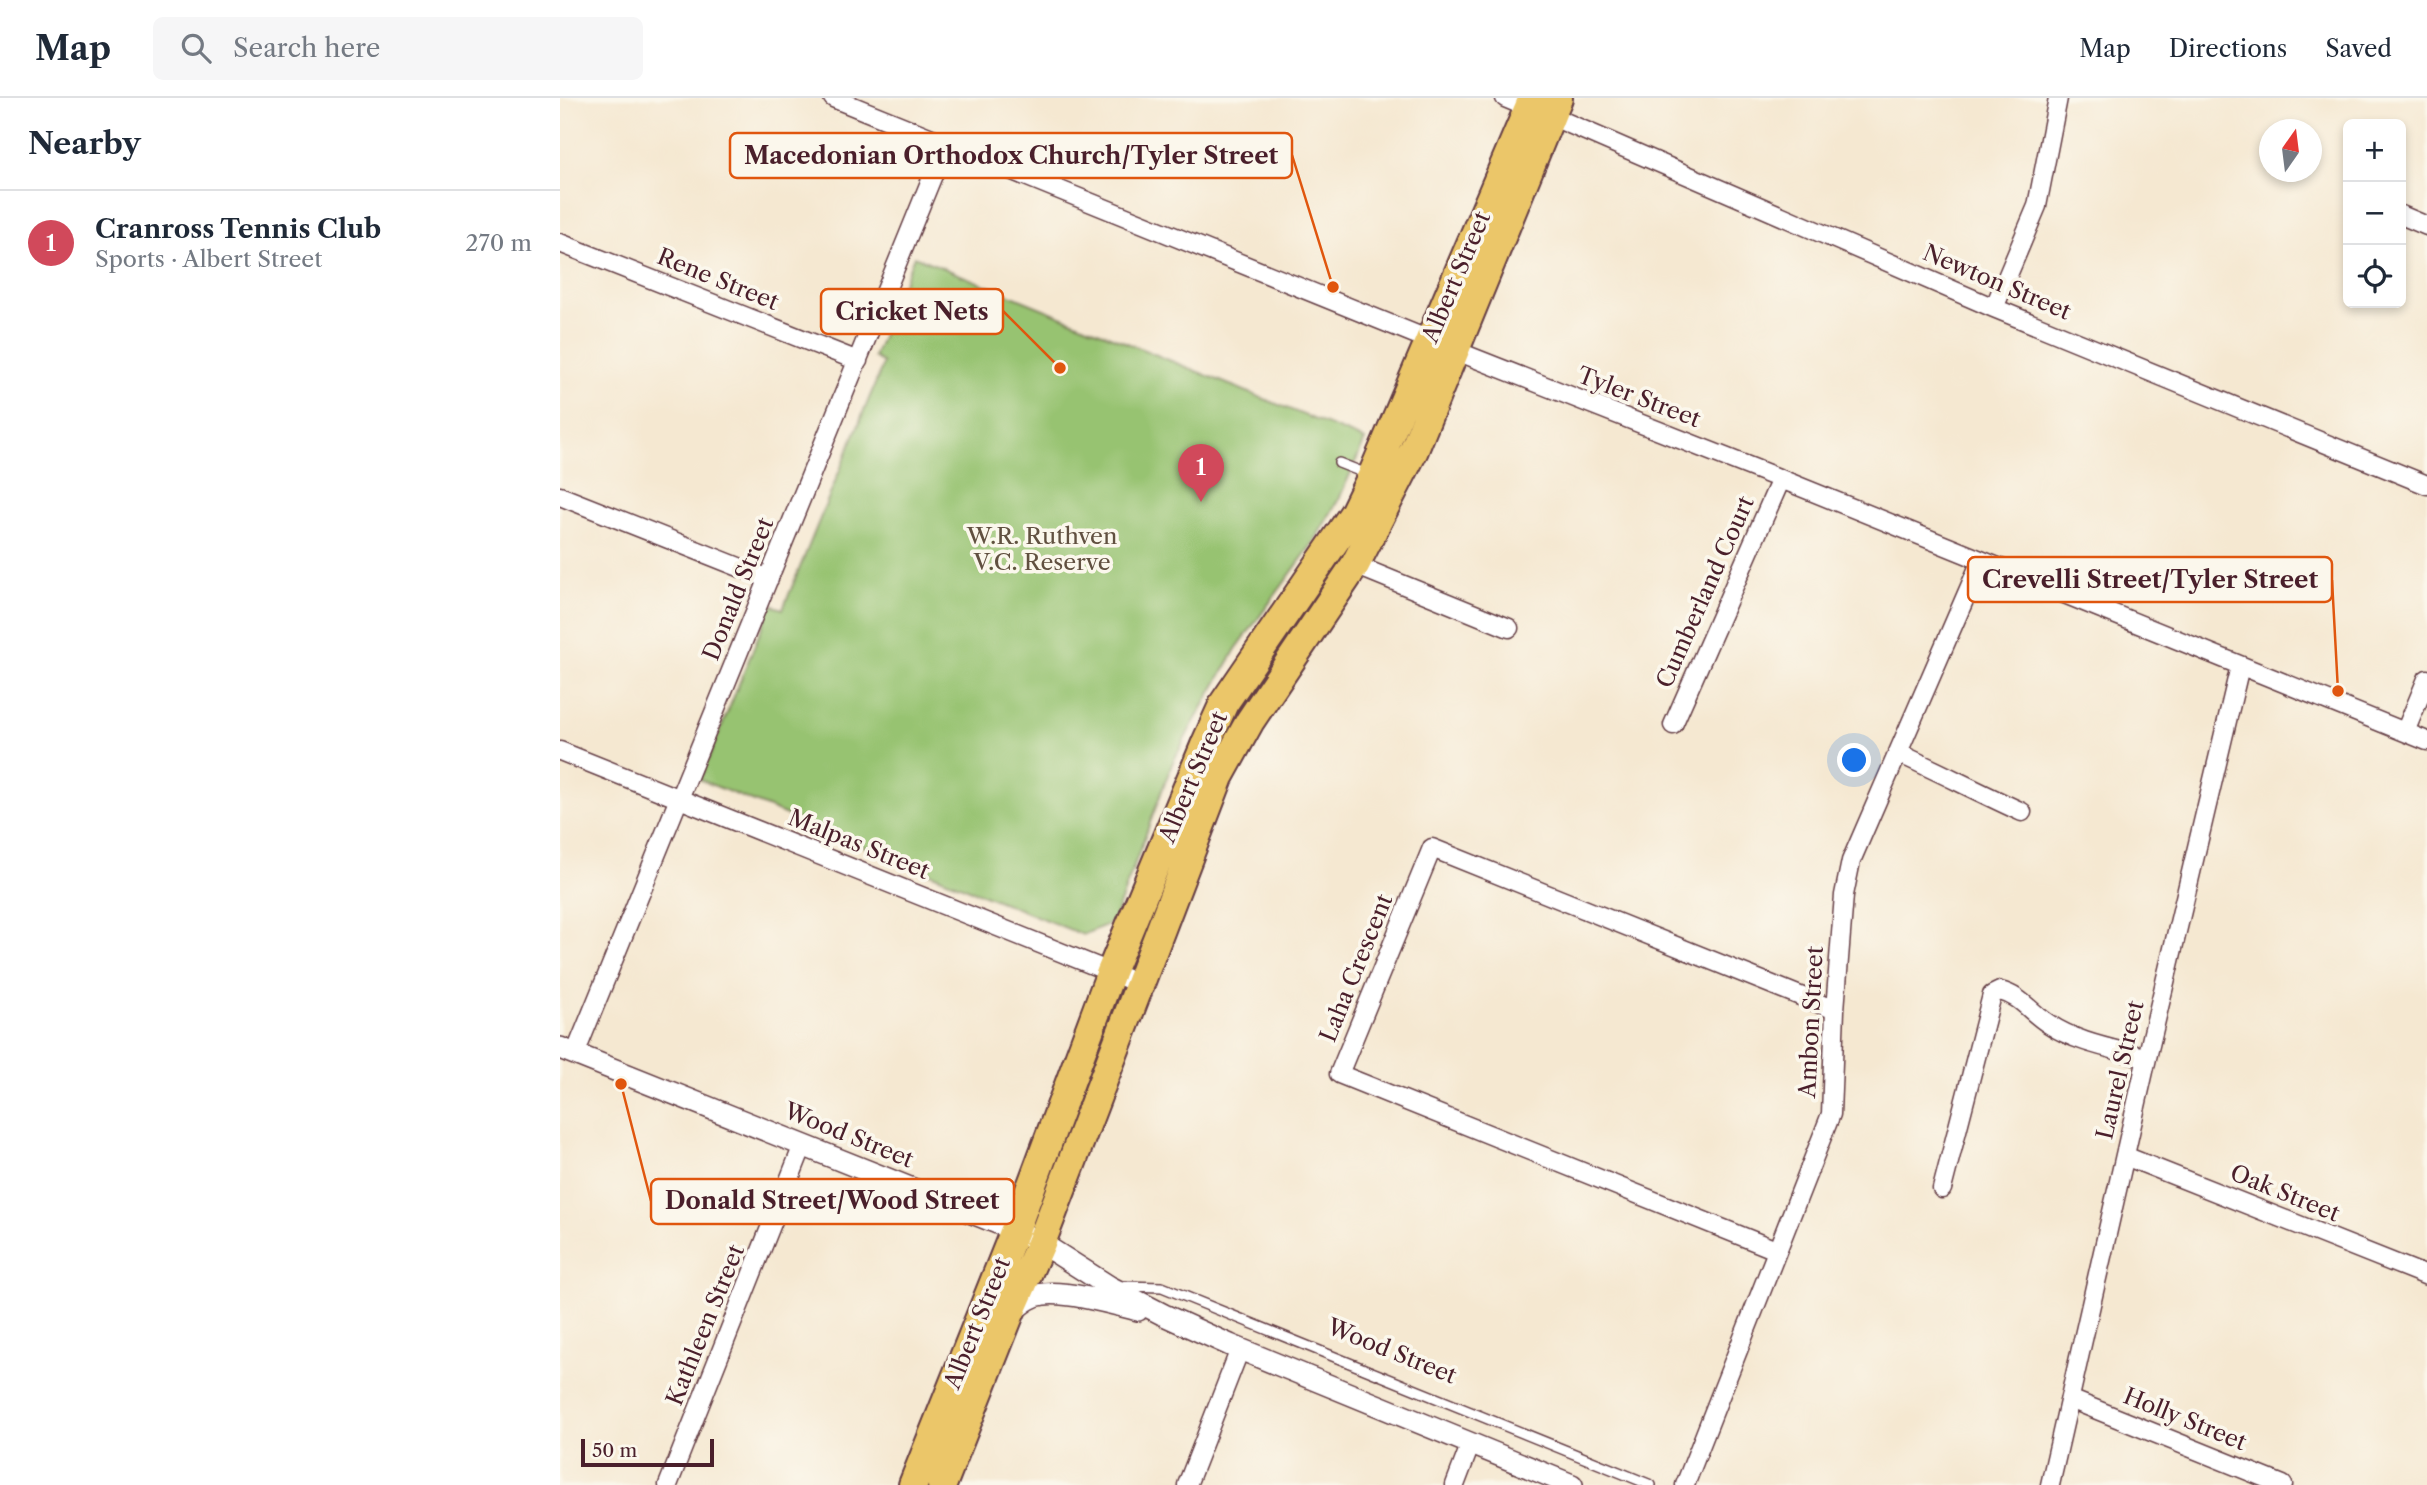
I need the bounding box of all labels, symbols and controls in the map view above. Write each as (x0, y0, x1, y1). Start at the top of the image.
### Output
search box (153, 17, 643, 80)
text: Map (35, 28, 111, 69)
icon: search (177, 29, 215, 67)
text: Search here (233, 32, 380, 64)
text: Map (2079, 34, 2131, 63)
text: Directions (2169, 34, 2287, 63)
text: Saved (2325, 34, 2392, 63)
north arrow (2259, 119, 2322, 182)
map controls (2343, 119, 2406, 308)
button: + (2343, 119, 2406, 182)
text: Nearby (28, 125, 141, 162)
callout: Macedonian Orthodox Church/Tyler Street (730, 133, 1292, 178)
text: Macedonian Orthodox Church/Tyler Street (744, 141, 1278, 170)
button: − (2343, 182, 2406, 245)
street label: Albert Street (1415, 207, 1496, 348)
text: Cranross Tennis Club (95, 213, 381, 245)
text: 1 (46, 229, 56, 257)
text: 270 m (465, 229, 532, 257)
street label: Newton Street (1919, 238, 2075, 326)
street label: Rene Street (653, 242, 783, 316)
text: Sports · Albert Street (95, 245, 322, 273)
button: locate (2343, 245, 2406, 308)
callout: Cricket Nets (821, 289, 1003, 334)
text: Cricket Nets (835, 297, 989, 326)
street label: Tyler Street (1574, 361, 1704, 433)
pin: 1 (1178, 444, 1224, 502)
street label: Cumberland Court (1650, 492, 1760, 692)
street label: Donald Street (697, 514, 779, 664)
park label: W.R. Ruthven V.C. Reserve (966, 522, 1117, 576)
callout: Crevelli Street/Tyler Street (1968, 557, 2332, 602)
text: Crevelli Street/Tyler Street (1982, 565, 2318, 594)
street label: Albert Street (1152, 707, 1233, 848)
your location (1837, 743, 1871, 777)
street label: Malpas Street (784, 803, 934, 885)
street label: Laha Crescent (1314, 890, 1398, 1046)
street label: Ambon Street (1793, 945, 1829, 1100)
street label: Laurel Street (2090, 998, 2150, 1142)
street label: Wood Street (779, 1096, 918, 1174)
street label: Oak Street (2226, 1158, 2344, 1228)
callout: Donald Street/Wood Street (651, 1179, 1014, 1224)
text: Donald Street/Wood Street (665, 1186, 1000, 1215)
street label: Kathleen Street (660, 1241, 750, 1409)
street label: Albert Street (937, 1253, 1016, 1394)
street label: Wood Street (1322, 1312, 1461, 1390)
street label: Holly Street (2119, 1382, 2251, 1456)
scale bar (581, 1436, 714, 1468)
text: 50 m (592, 1439, 637, 1462)

